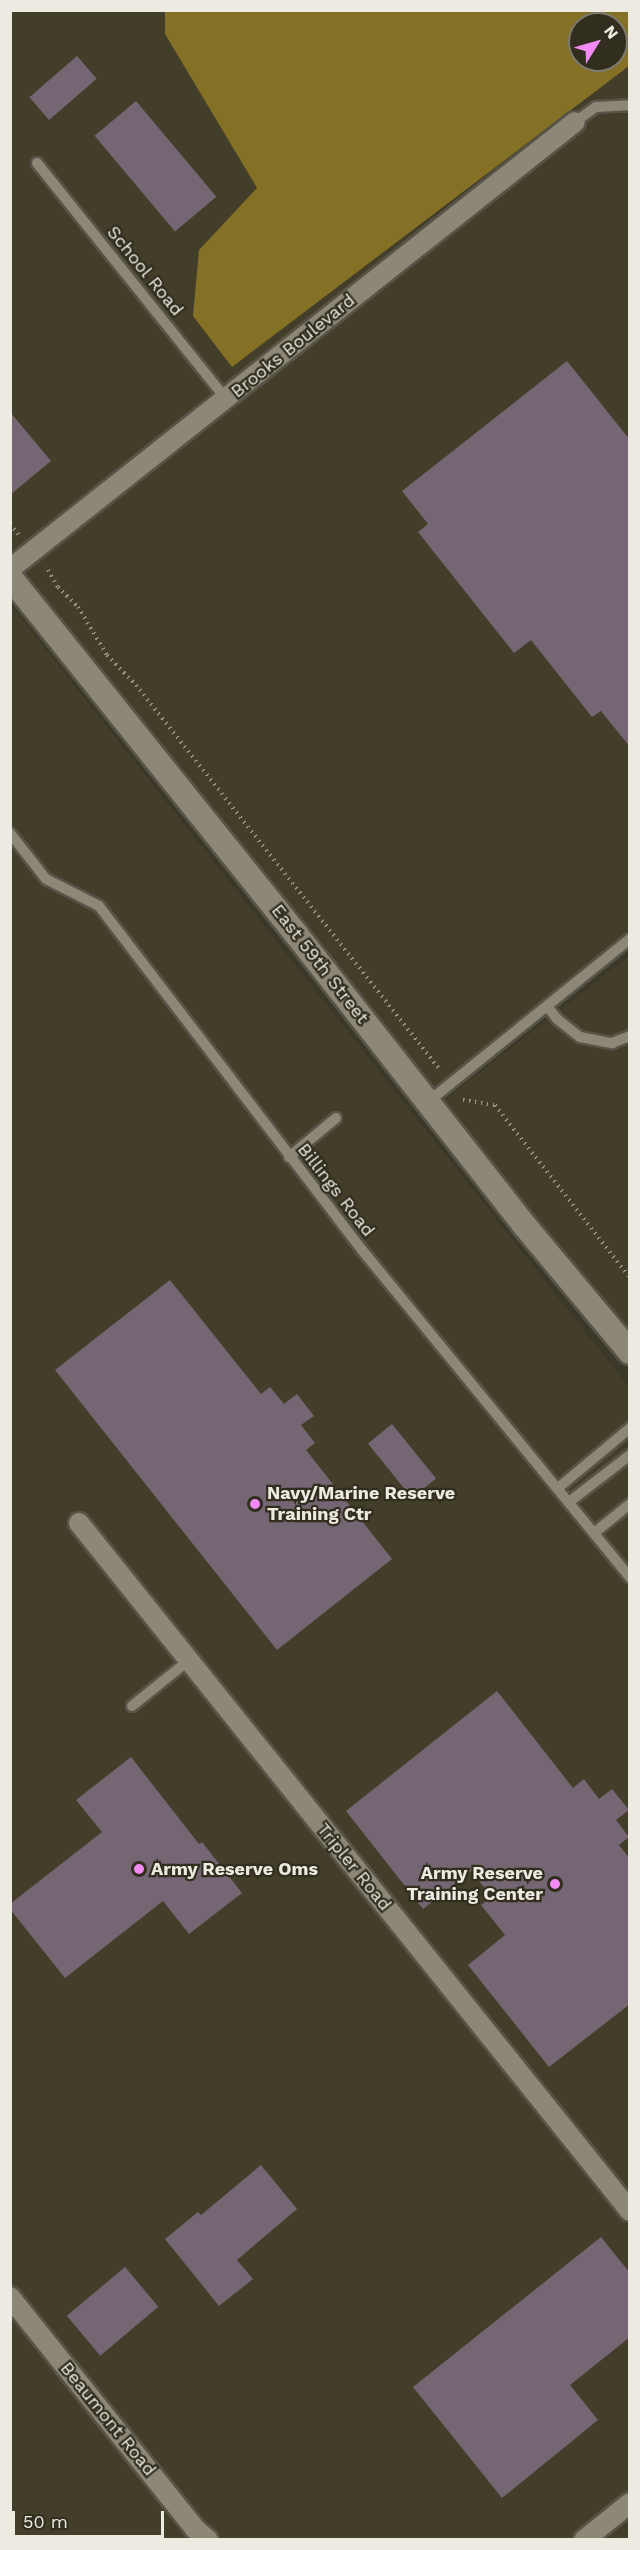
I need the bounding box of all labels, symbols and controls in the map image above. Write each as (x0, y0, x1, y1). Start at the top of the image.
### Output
north arrow (568, 12, 628, 72)
text: N (600, 22, 622, 43)
street label: School Road (102, 221, 188, 321)
street label: Brooks Boulevard (227, 289, 359, 403)
street label: East 59th Street (267, 900, 373, 1028)
street label: Billings Road (293, 1139, 379, 1241)
place label: Navy/Marine Reserve Training Ctr (267, 1483, 455, 1526)
marker: Navy/Marine Reserve Training Ctr (248, 1497, 262, 1511)
street label: Tripler Road (312, 1819, 396, 1915)
place label: Army Reserve Oms (151, 1858, 318, 1880)
marker: Army Reserve Oms (132, 1862, 146, 1876)
place label: Army Reserve Training Center (406, 1863, 543, 1906)
marker: Army Reserve Training Center (548, 1877, 562, 1891)
street label: Beaumont Road (56, 2358, 160, 2480)
scale bar (15, 2499, 166, 2537)
text: 50 m (23, 2511, 68, 2532)

